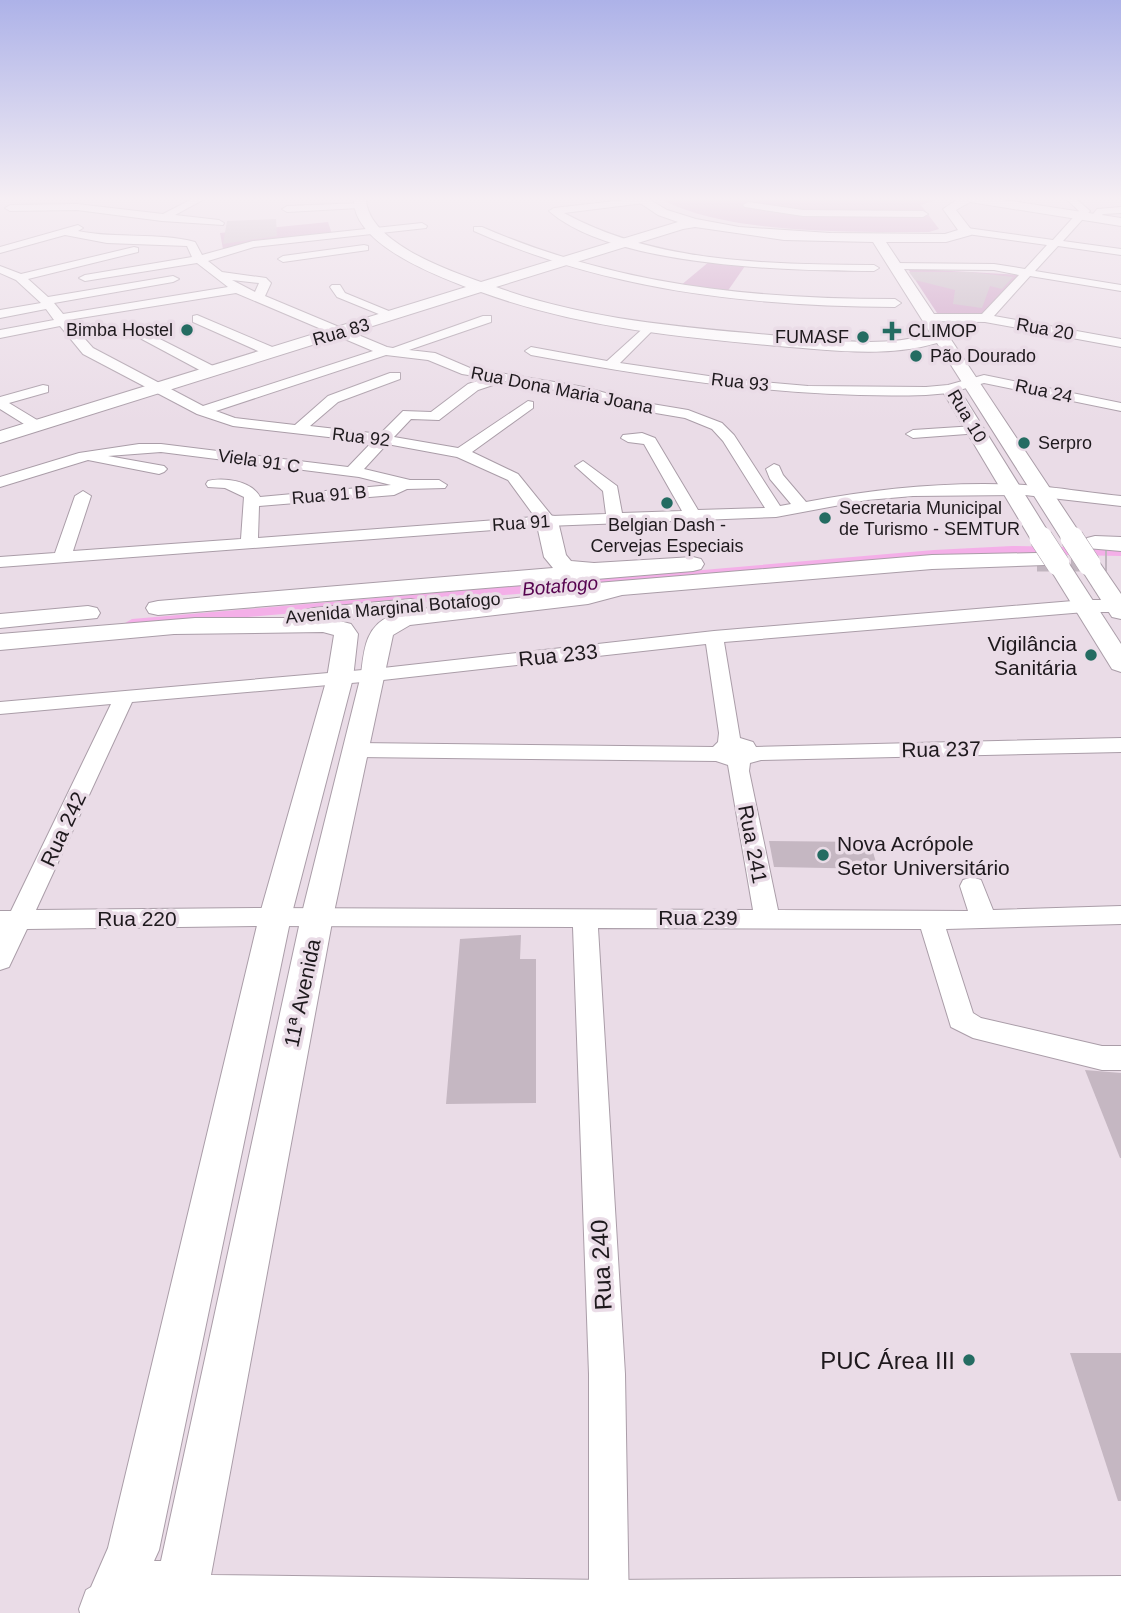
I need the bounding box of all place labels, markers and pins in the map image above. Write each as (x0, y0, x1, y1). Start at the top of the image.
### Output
place label: Bimba Hostel (66, 320, 173, 340)
marker: CLIMOP (882, 321, 902, 341)
place label: CLIMOP (908, 321, 977, 341)
marker: Bimba Hostel (179, 322, 195, 338)
place label: FUMASF (775, 327, 849, 347)
marker: FUMASF (855, 329, 871, 345)
place label: Pão Dourado (930, 346, 1036, 366)
marker: Pão Dourado (908, 348, 924, 364)
place label: Serpro (1038, 433, 1092, 453)
marker: Serpro (1016, 435, 1032, 451)
marker: Belgian Dash - Cervejas Especiais (659, 495, 675, 511)
place label: Secretaria Municipal de Turismo - SEMTUR (839, 498, 1020, 539)
marker: Secretaria Municipal de Turismo - SEMTUR (817, 510, 833, 526)
place label: Belgian Dash - Cervejas Especiais (590, 515, 744, 556)
place label: Vigilância Sanitária (987, 632, 1077, 679)
marker: Vigilância Sanitária (1083, 647, 1099, 663)
place label: Nova Acrópole Setor Universitário (837, 832, 1010, 879)
marker: Nova Acrópole Setor Universitário (815, 847, 831, 863)
place label: PUC Área III (820, 1347, 955, 1374)
marker: PUC Área III (961, 1352, 977, 1368)

